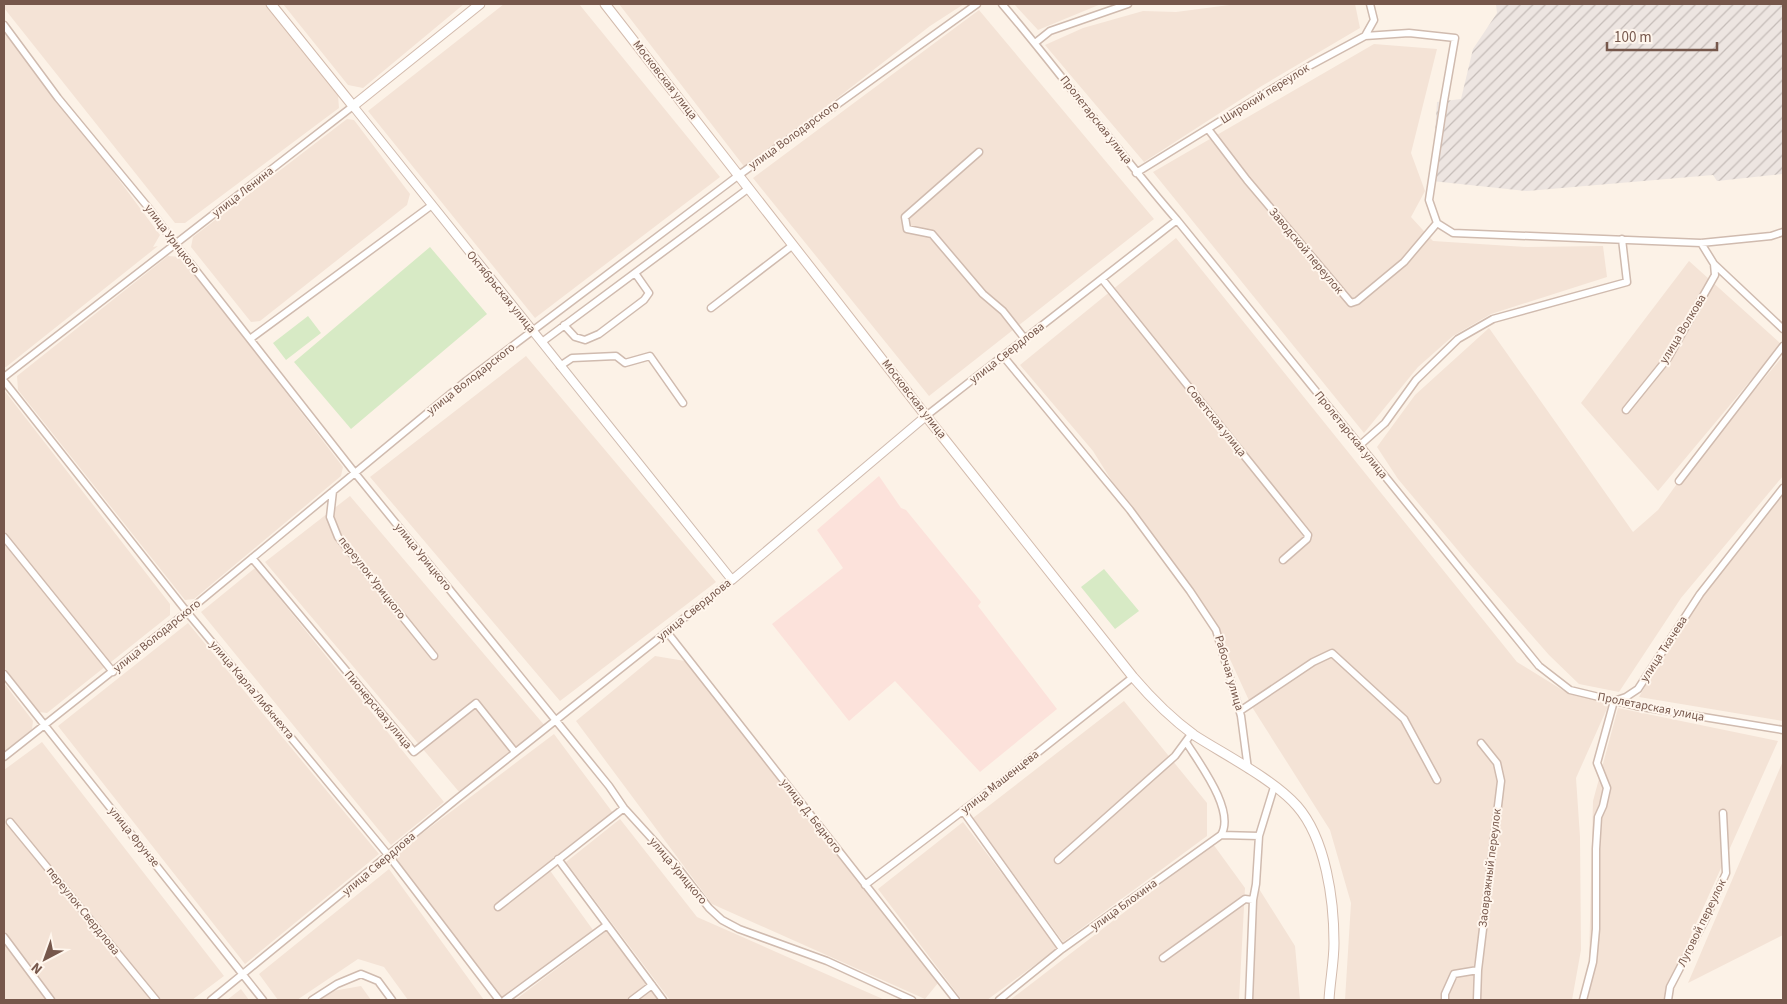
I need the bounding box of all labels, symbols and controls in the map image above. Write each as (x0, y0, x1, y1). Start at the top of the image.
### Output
scale bar (1607, 20, 1717, 52)
text: 100 m (1614, 27, 1652, 48)
street label: Московская улица (629, 37, 701, 123)
street label: Широкий переулок (1217, 60, 1313, 128)
street label: Пролетарская улица (1056, 72, 1136, 168)
street label: улица Володарского (745, 96, 843, 174)
street label: улица Ленина (209, 163, 277, 221)
street label: улица Урицкого (140, 201, 204, 277)
street label: Заводской переулок (1265, 204, 1347, 298)
street label: Октябрьская улица (462, 247, 540, 337)
street label: улица Волкова (1656, 291, 1710, 367)
street label: улица Свердлова (966, 318, 1048, 388)
street label: улица Володарского (423, 339, 519, 419)
street label: Московская улица (878, 356, 950, 442)
street label: Советская улица (1182, 381, 1250, 461)
street label: Пролетарская улица (1310, 388, 1392, 482)
street label: улица Урицкого (390, 519, 456, 595)
street label: переулок Урицкого (334, 533, 410, 623)
street label: улица Свердлова (653, 575, 735, 645)
street label: улица Володарского (110, 595, 204, 677)
street label: улица Ткачева (1636, 613, 1692, 685)
street label: Рабочая улица (1210, 633, 1248, 713)
street label: улица Карла Либкнехта (206, 637, 298, 743)
street label: Пионерская улица (340, 667, 416, 753)
street label: Пролетарская улица (1596, 688, 1706, 726)
street label: улица Машенцева (957, 746, 1043, 818)
street label: улица Д. Бедного (776, 775, 846, 857)
street label: улица Фрунзе (104, 803, 164, 871)
street label: Заовражный переулок (1474, 808, 1506, 928)
street label: улица Свердлова (339, 828, 419, 900)
street label: улица Урицкого (645, 834, 711, 908)
street label: переулок Свердлова (42, 863, 124, 959)
street label: улица Блохина (1087, 875, 1161, 935)
street label: Луговой переулок (1673, 876, 1731, 970)
north arrow (20, 934, 70, 984)
text: N (27, 957, 47, 979)

